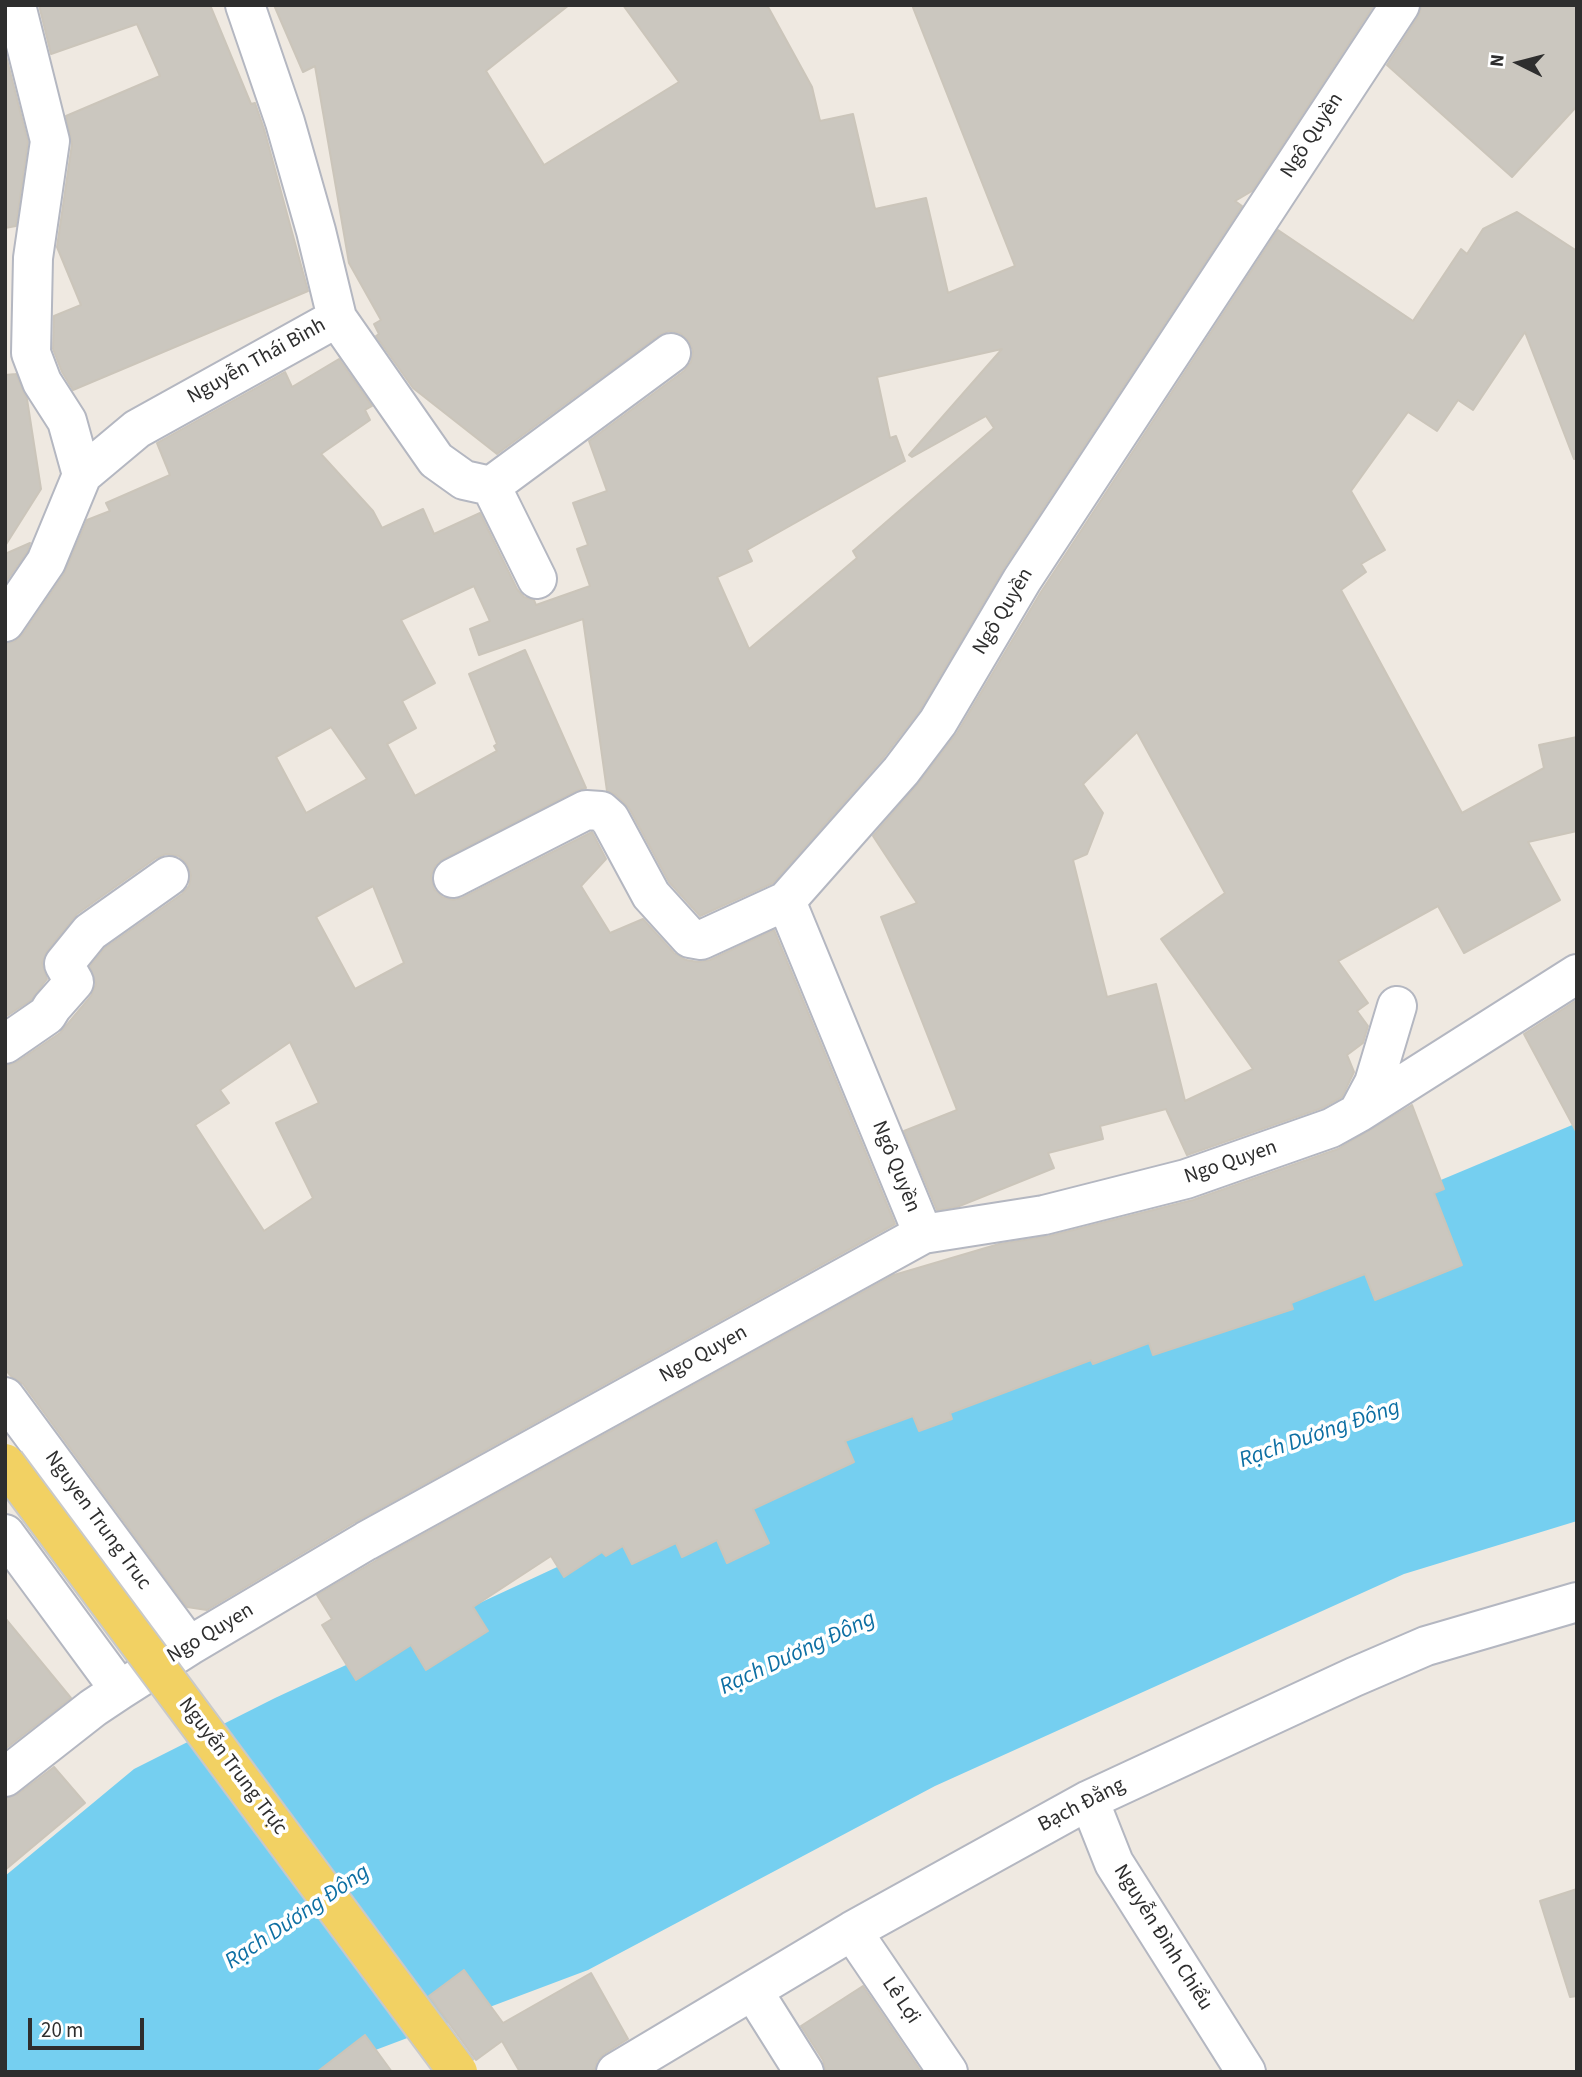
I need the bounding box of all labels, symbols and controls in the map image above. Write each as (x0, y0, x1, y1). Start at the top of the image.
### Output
north arrow (1484, 28, 1554, 98)
text: N (1484, 53, 1512, 68)
street label: Ngô Quyền (1276, 89, 1350, 183)
street label: Nguyễn Thái Bình (183, 314, 331, 410)
street label: Ngô Quyền (968, 564, 1040, 660)
street label: Ngô Quyền (865, 1118, 925, 1216)
street label: Ngo Quyen (1181, 1135, 1281, 1191)
street label: Ngo Quyen (656, 1321, 752, 1389)
water label: Rạch Dương Đông (1236, 1395, 1404, 1475)
street label: Nguyen Trung Truc (38, 1447, 156, 1595)
street label: Ngo Quyen (163, 1598, 259, 1670)
water label: Rạch Dương Đông (716, 1606, 880, 1702)
street label: Nguyễn Trung Trực (172, 1693, 292, 1841)
street label: Bạch Đằng (1034, 1773, 1130, 1839)
water label: Rạch Dương Đông (220, 1859, 376, 1977)
street label: Nguyễn Đình Chiểu (1107, 1860, 1217, 2016)
street label: Lê Lợi (875, 1973, 925, 2029)
scale bar (32, 2004, 147, 2048)
text: 20 m (41, 2015, 83, 2045)

